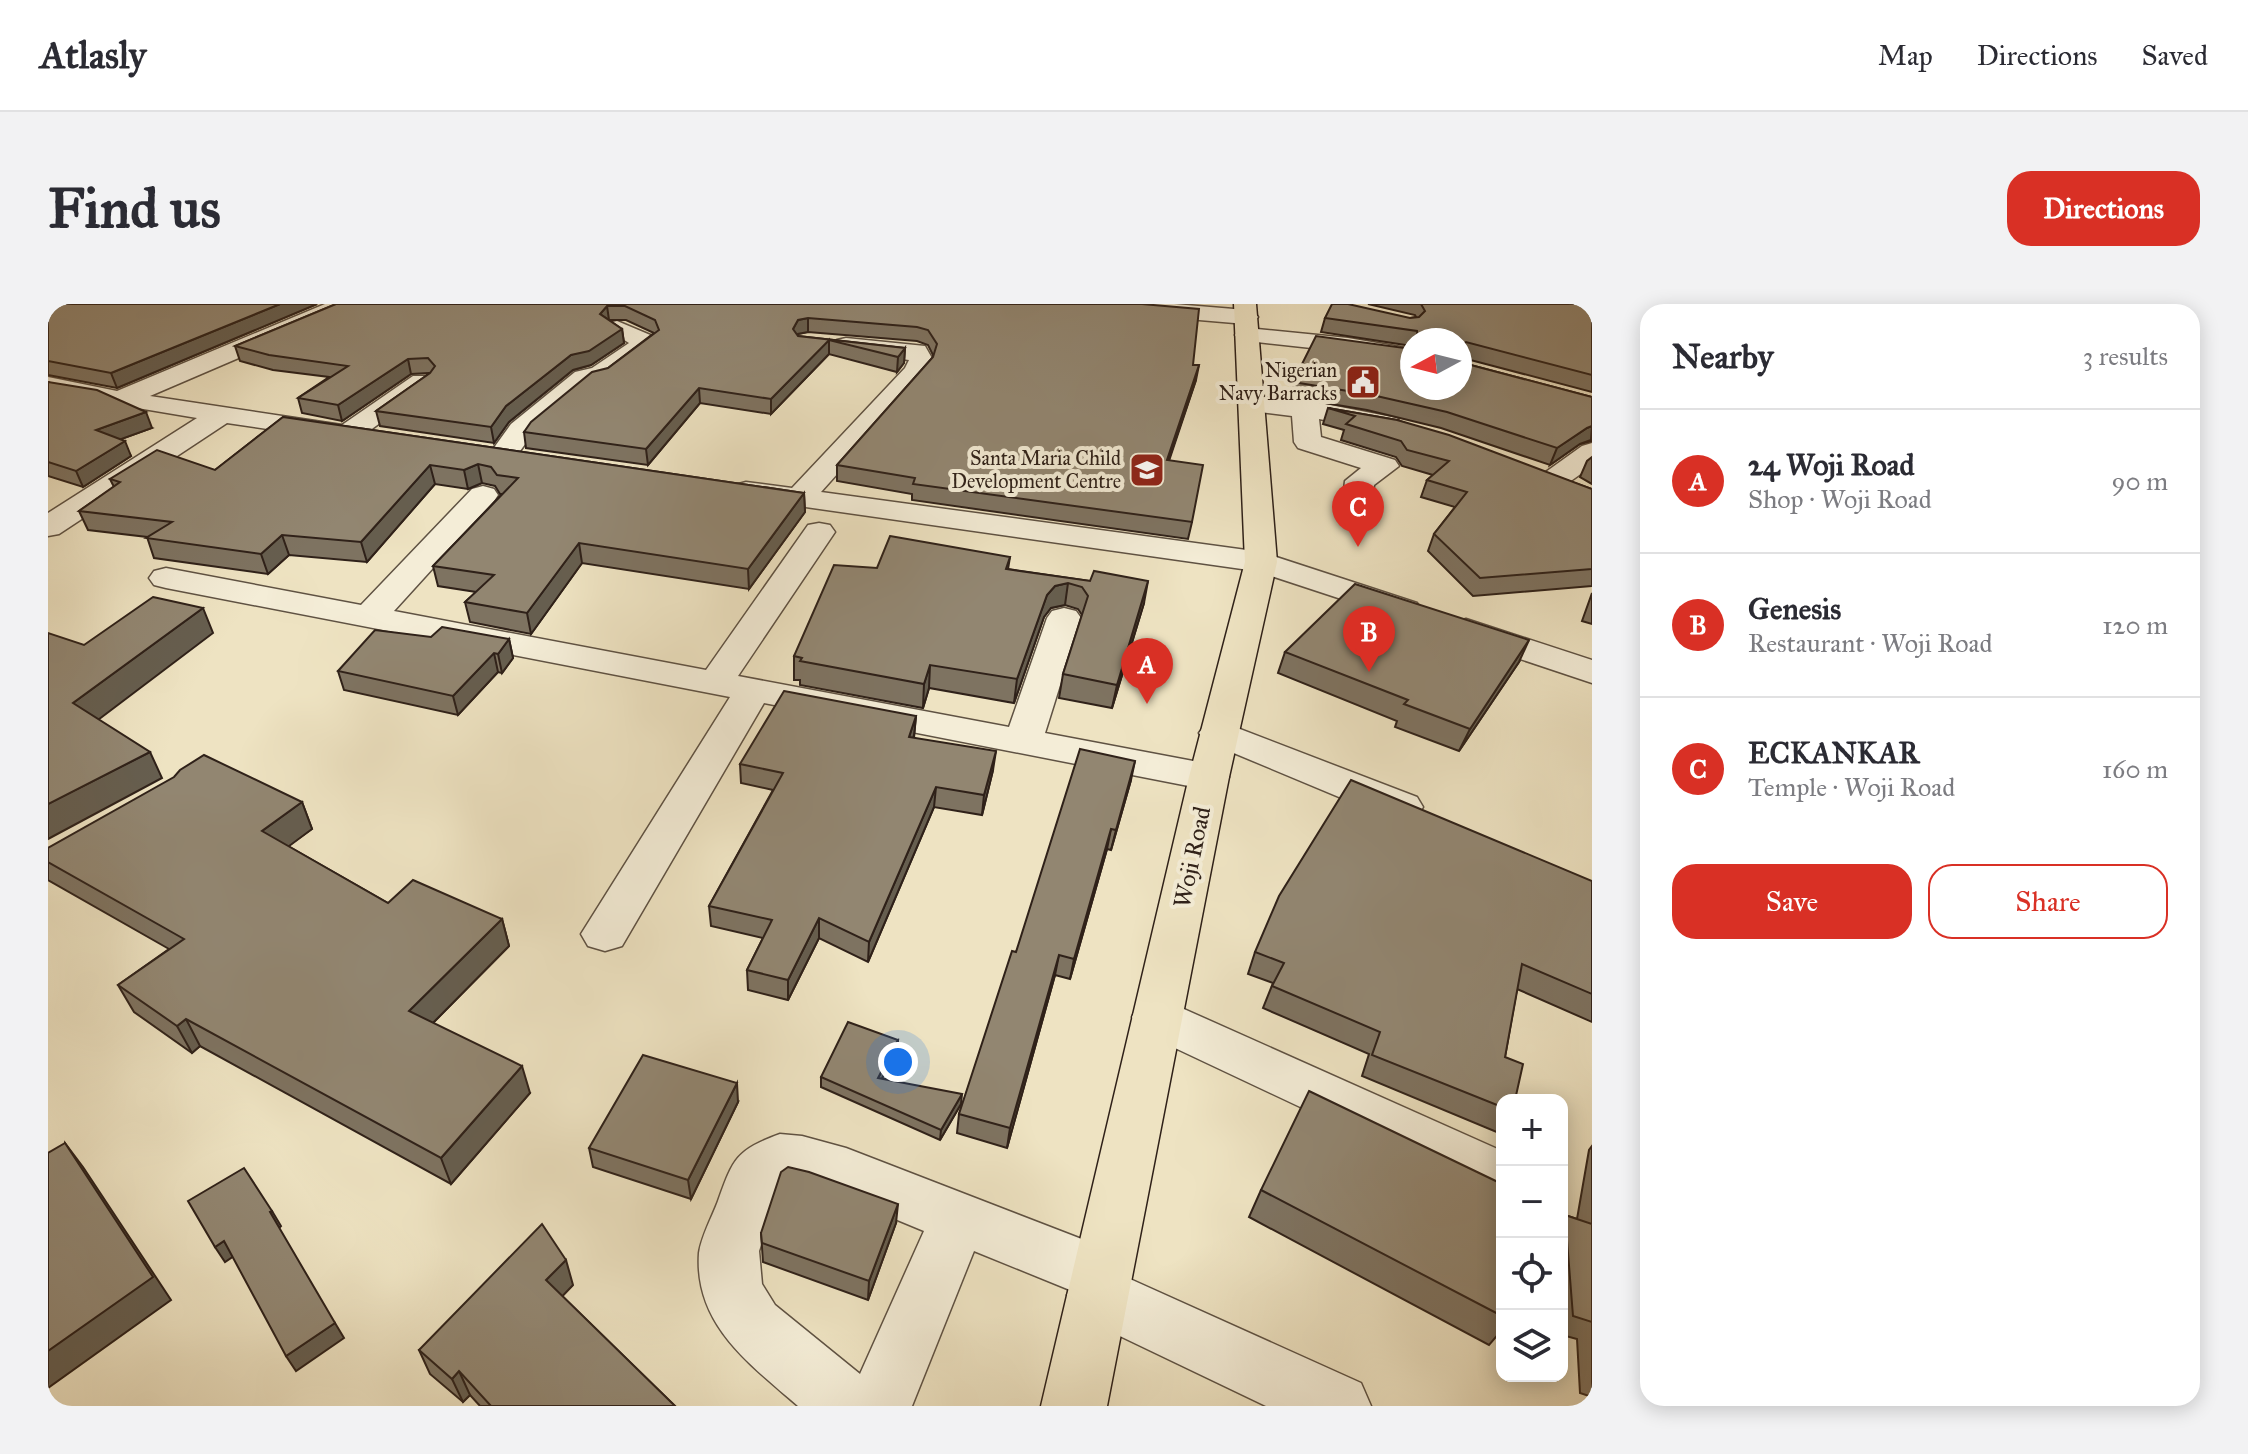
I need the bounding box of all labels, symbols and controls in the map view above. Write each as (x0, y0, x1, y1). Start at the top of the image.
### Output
text: Atlasly (40, 32, 146, 78)
text: Map (1878, 38, 1933, 73)
text: Directions (1977, 38, 2098, 73)
text: Saved (2142, 38, 2208, 73)
button: Directions (2007, 171, 2200, 246)
text: Find us (48, 174, 221, 242)
north arrow (1400, 328, 1472, 400)
text: Nearby (1672, 336, 1774, 377)
text: 3 results (2083, 340, 2168, 372)
place label: Nigerian Navy Barracks (1219, 358, 1337, 405)
public building icon: Nigerian Navy Barracks (1344, 363, 1382, 401)
place label: Santa Maria Child Development Centre (951, 446, 1121, 493)
text: 24 Woji Road (1748, 447, 1915, 483)
school or university icon: Santa Maria Child Development Centre (1128, 451, 1166, 489)
text: A (1689, 465, 1707, 497)
text: 90 m (2111, 465, 2168, 497)
pin: C (1332, 481, 1384, 547)
text: Shop · Woji Road (1748, 483, 1932, 515)
text: Genesis (1748, 591, 1841, 627)
pin: B (1343, 606, 1395, 672)
text: B (1689, 609, 1707, 641)
text: 120 m (2102, 609, 2168, 641)
text: Restaurant · Woji Road (1748, 627, 1993, 659)
pin: A (1121, 638, 1173, 704)
text: ECKANKAR (1748, 735, 1919, 771)
text: C (1689, 753, 1707, 785)
text: 160 m (2102, 753, 2168, 785)
text: Temple · Woji Road (1748, 771, 1955, 803)
street label: Woji Road (1167, 804, 1217, 910)
button: Save (1672, 864, 1912, 939)
button: Share (1928, 864, 2168, 939)
your location (878, 1042, 918, 1082)
map controls (1496, 1094, 1568, 1382)
button: + (1496, 1094, 1568, 1166)
button: − (1496, 1166, 1568, 1238)
button: locate (1496, 1238, 1568, 1310)
button: layers (1496, 1310, 1568, 1382)

